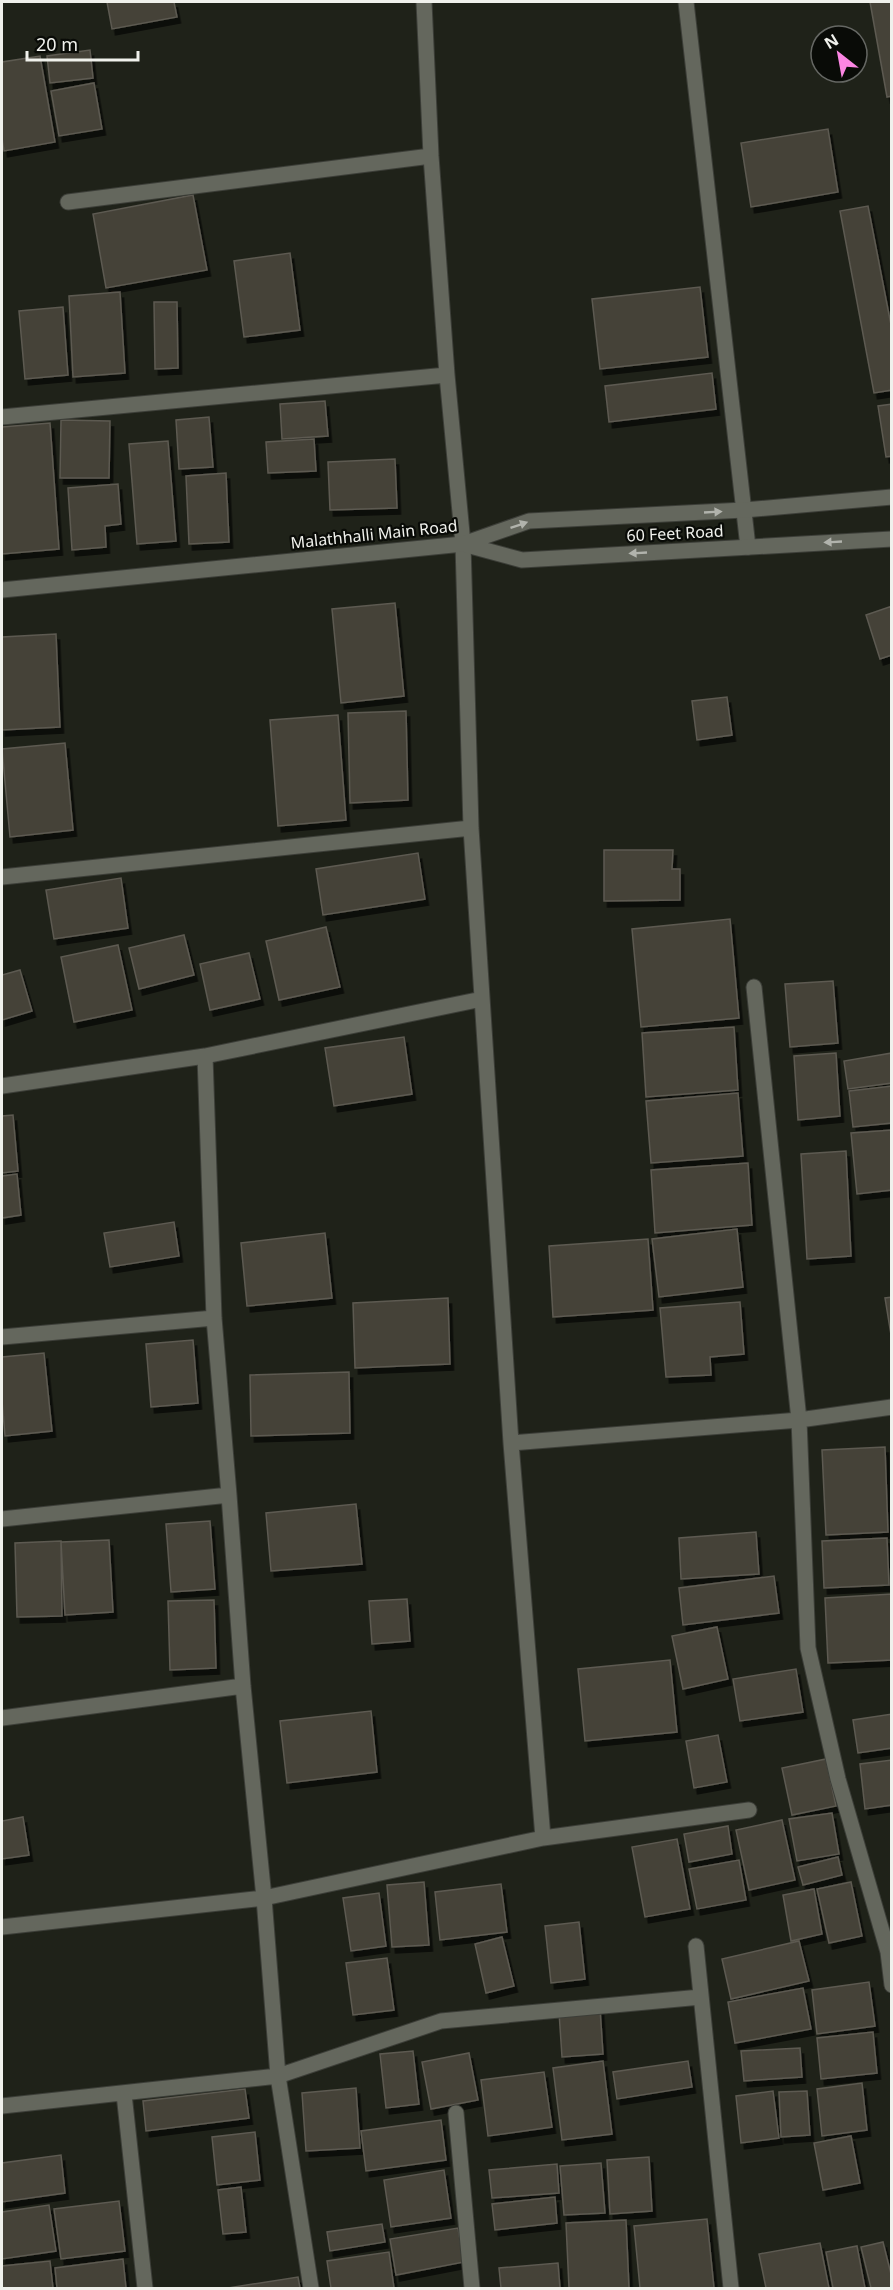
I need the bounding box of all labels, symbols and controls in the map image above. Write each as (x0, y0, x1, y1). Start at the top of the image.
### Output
scale bar (27, 24, 138, 62)
north arrow (809, 24, 869, 84)
text: N (820, 28, 843, 54)
text: 20 m (36, 32, 78, 56)
one-way arrow (703, 507, 722, 516)
street label: Malathhalli Main Road (289, 514, 459, 554)
one-way arrow (510, 519, 528, 529)
street label: 60 Feet Road (626, 519, 724, 547)
one-way arrow (824, 538, 843, 547)
one-way arrow (629, 548, 648, 558)

